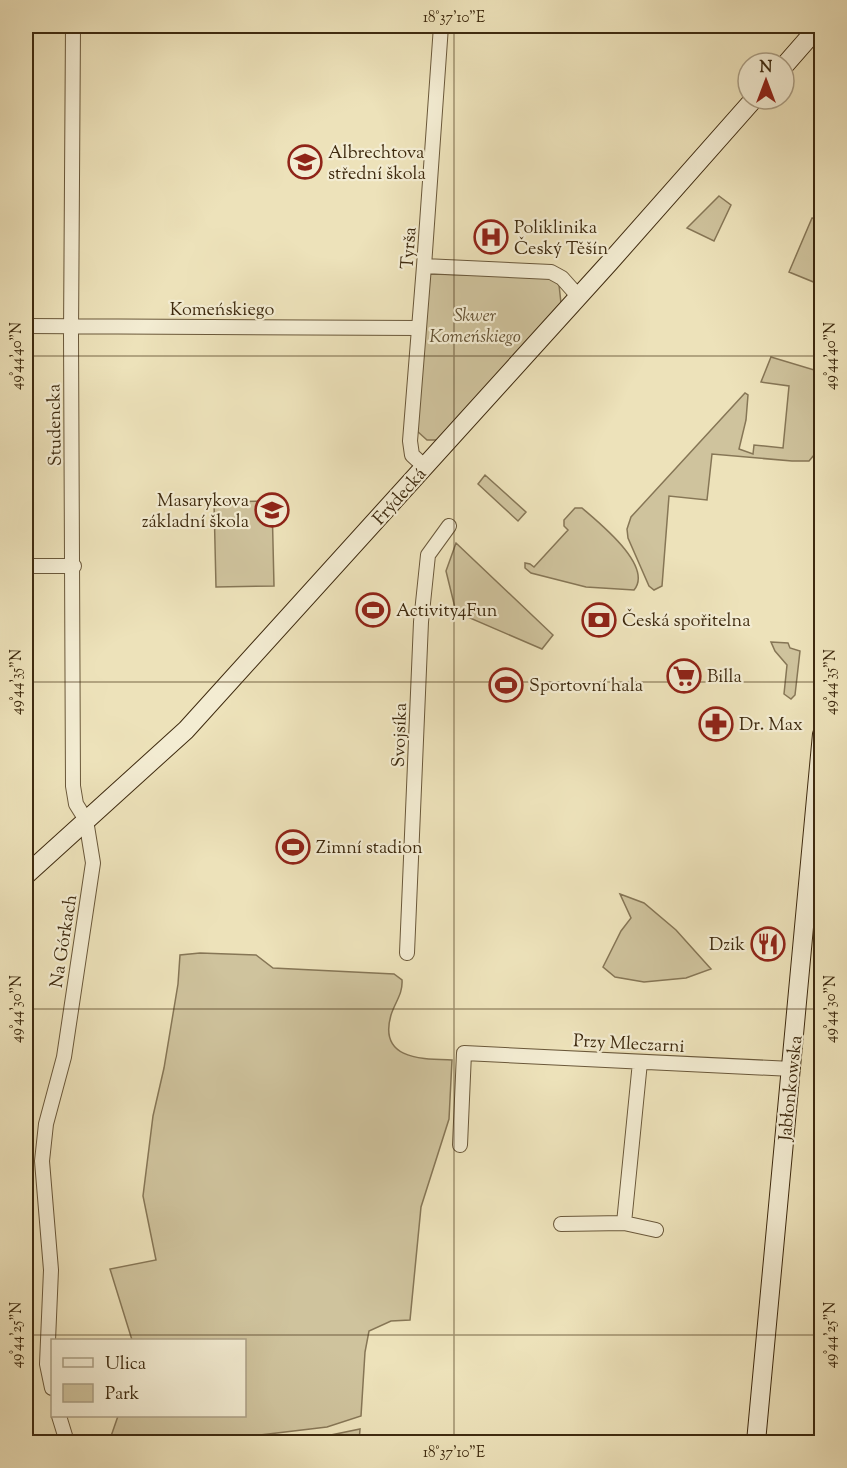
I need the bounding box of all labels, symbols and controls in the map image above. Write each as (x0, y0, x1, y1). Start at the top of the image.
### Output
text: 18°37'10"E (423, 8, 485, 29)
north arrow (736, 51, 796, 111)
text: N (760, 57, 773, 80)
place label: Albrechtova střední škola (328, 141, 426, 188)
school or university icon: Albrechtova střední škola (287, 144, 323, 180)
place label: Poliklinika Český Těšín (514, 216, 608, 263)
hospital icon: Poliklinika Český Těšín (473, 219, 509, 255)
street label: Tyrša (396, 226, 424, 270)
street label: Komeńskiego (170, 298, 274, 324)
park label: Skwer Komeńskiego (429, 304, 521, 351)
text: 49°44'40"N (7, 322, 28, 390)
text: 49°44'40"N (821, 322, 842, 390)
street label: Studencka (42, 384, 70, 466)
street label: Frýdecká (368, 463, 433, 532)
place label: Masarykova základní škola (142, 489, 249, 536)
school or university icon: Masarykova základní škola (254, 492, 290, 528)
sports icon: Activity4Fun (355, 592, 391, 628)
place label: Activity4Fun (396, 599, 498, 625)
bank icon: Česká spořitelna (581, 602, 617, 638)
place label: Česká spořitelna (622, 608, 751, 635)
text: 49°44'35"N (7, 649, 28, 715)
text: 49°44'35"N (821, 649, 842, 715)
supermarket icon: Billa (666, 658, 702, 694)
place label: Billa (707, 665, 742, 691)
sports icon: Sportovní hala (488, 667, 524, 703)
place label: Sportovní hala (529, 674, 643, 700)
street label: Svojsíka (387, 702, 415, 768)
pharmacy icon: Dr. Max (698, 706, 734, 742)
place label: Dr. Max (739, 713, 803, 739)
sports icon: Zimní stadion (275, 829, 311, 865)
place label: Zimní stadion (316, 836, 423, 862)
street label: Na Górkach (45, 892, 85, 990)
restaurant icon: Dzik (750, 926, 786, 962)
place label: Dzik (709, 933, 745, 959)
text: 49°44'30"N (7, 975, 28, 1043)
text: 49°44'30"N (821, 975, 842, 1043)
street label: Przy Mleczarni (573, 1029, 685, 1061)
street label: Jabłonkowska (773, 1034, 810, 1143)
text: 49°44'25"N (7, 1302, 28, 1368)
text: 49°44'25"N (821, 1302, 842, 1368)
legend (51, 1339, 246, 1417)
text: Ulica (105, 1352, 146, 1378)
text: Park (105, 1382, 140, 1408)
text: 18°37'10"E (423, 1443, 485, 1464)

